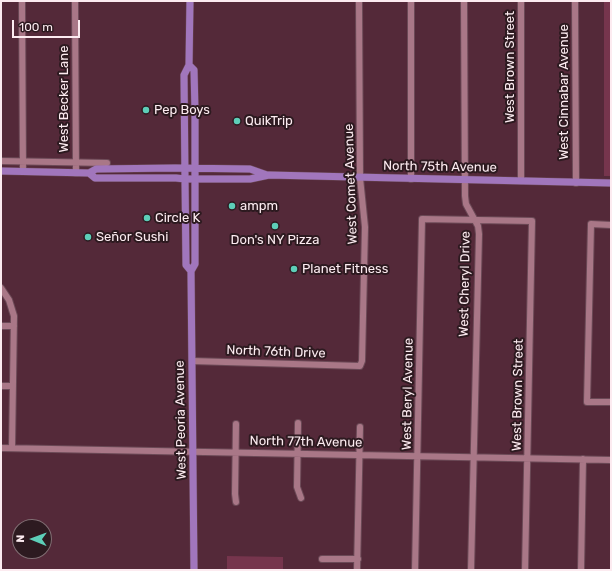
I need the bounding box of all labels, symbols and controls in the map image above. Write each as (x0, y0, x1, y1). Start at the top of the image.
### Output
street label: West Brown Street (502, 11, 518, 123)
scale bar (14, 12, 82, 38)
text: 100 m (19, 20, 53, 34)
street label: West Cinnabar Avenue (556, 24, 572, 160)
street label: West Becker Lane (56, 46, 72, 152)
place label: Pep Boys (154, 102, 210, 118)
marker: Pep Boys (141, 105, 151, 115)
place label: QuikTrip (245, 113, 293, 129)
marker: QuikTrip (232, 116, 242, 126)
street label: West Comet Avenue (341, 123, 361, 245)
street label: North 75th Avenue (383, 158, 497, 176)
place label: ampm (240, 198, 278, 214)
marker: ampm (227, 201, 237, 211)
place label: Circle K (155, 210, 200, 226)
marker: Circle K (142, 213, 152, 223)
marker: Don's NY Pizza (270, 221, 280, 231)
place label: Señor Sushi (96, 229, 168, 245)
street label: West Cheryl Drive (456, 231, 474, 337)
marker: Señor Sushi (83, 232, 93, 242)
place label: Don's NY Pizza (231, 232, 319, 248)
place label: Planet Fitness (302, 261, 388, 277)
marker: Planet Fitness (289, 264, 299, 274)
street label: West Beryl Avenue (399, 338, 417, 450)
street label: West Brown Street (509, 339, 527, 451)
street label: North 76th Drive (226, 342, 326, 362)
street label: West Peoria Avenue (172, 360, 190, 480)
street label: North 77th Avenue (250, 433, 362, 451)
north arrow (12, 519, 52, 559)
text: N (14, 535, 27, 543)

